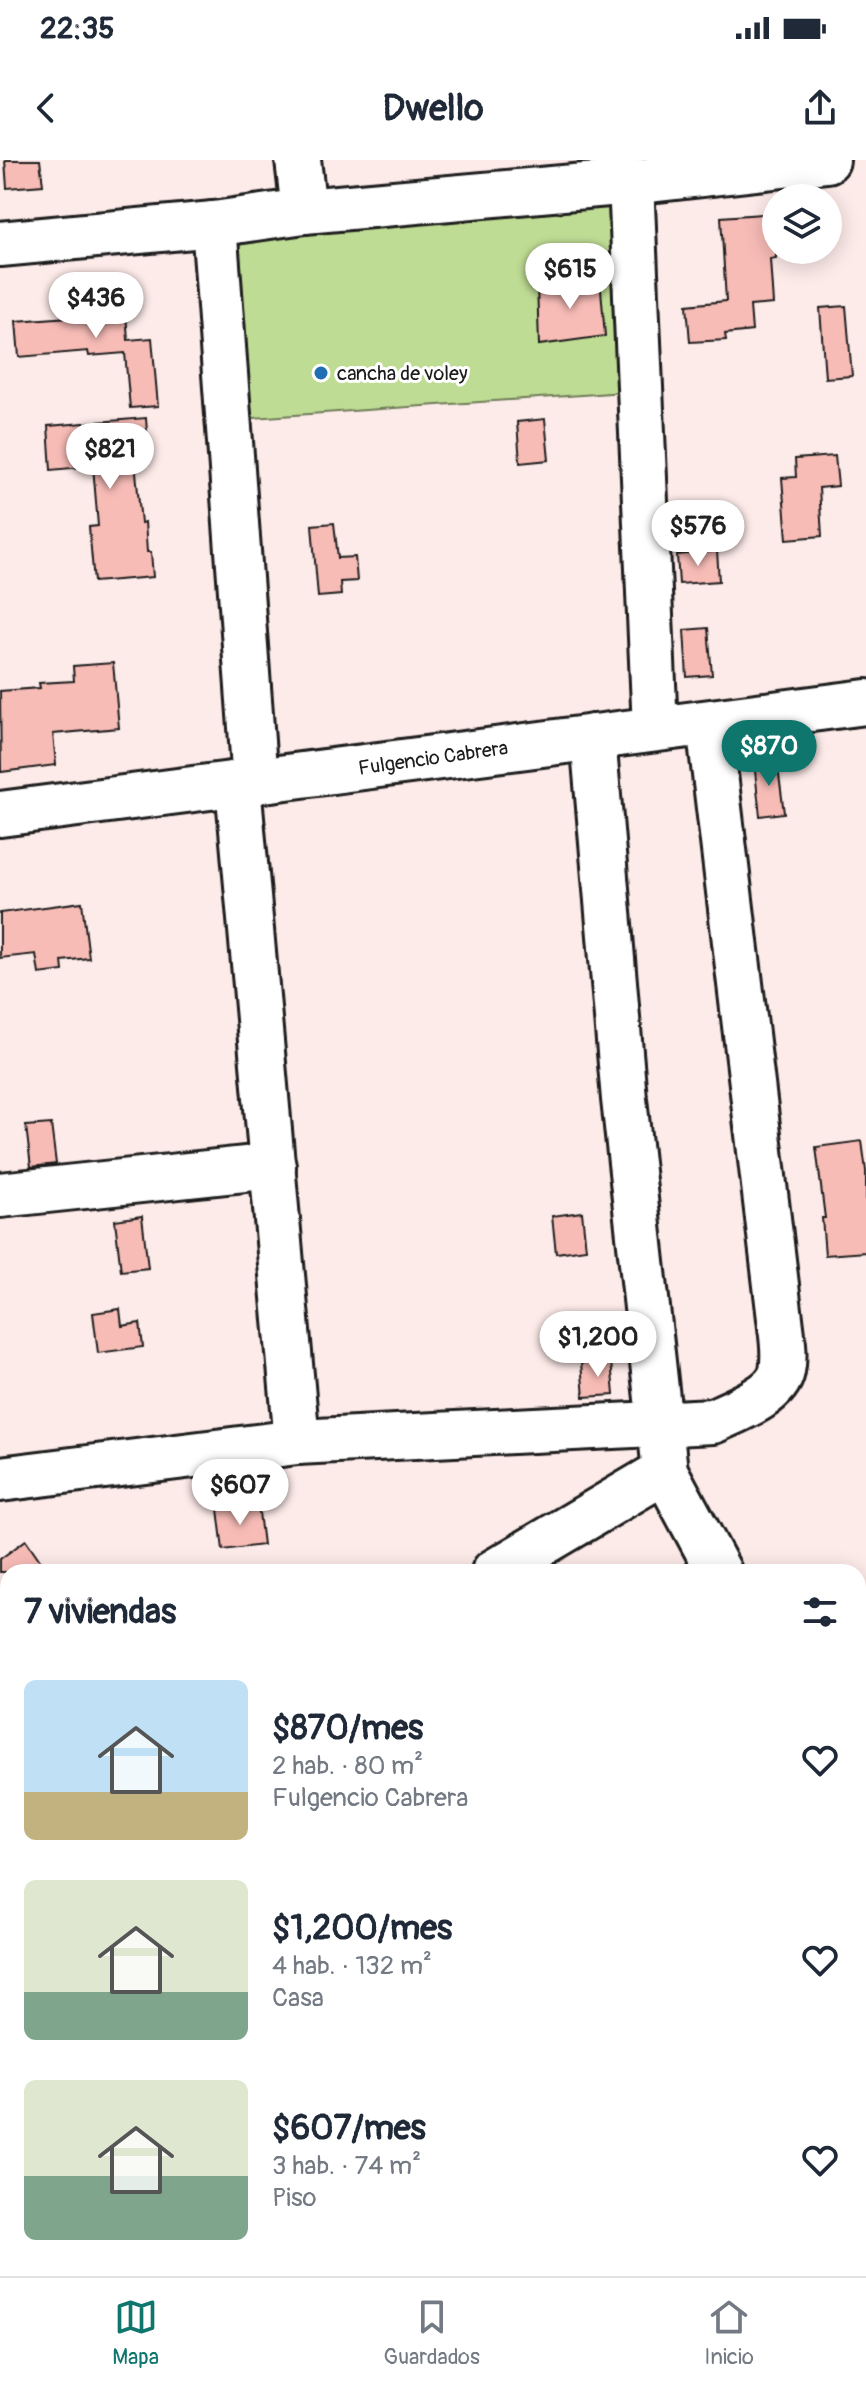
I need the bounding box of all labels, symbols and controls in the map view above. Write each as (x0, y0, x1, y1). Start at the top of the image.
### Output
text: 22:35 (40, 10, 115, 47)
icon: back (24, 86, 68, 130)
text: Dwello (382, 86, 484, 131)
icon: share (798, 86, 842, 130)
map controls (762, 184, 842, 264)
button: layers (762, 184, 842, 264)
pin: $615 (523, 243, 617, 311)
text: $615 (543, 253, 597, 285)
pin: $436 (49, 272, 143, 340)
text: $436 (67, 282, 125, 314)
place label: cancha de voley (337, 361, 468, 386)
marker: cancha de voley (312, 364, 330, 382)
pin: $821 (63, 423, 157, 491)
text: $821 (84, 433, 136, 465)
pin: $576 (651, 500, 745, 568)
text: $576 (669, 510, 727, 542)
pin: $870 (722, 720, 816, 788)
text: $870 (740, 730, 798, 762)
street label: Fulgencio Cabrera (356, 735, 510, 781)
pin: $1,200 (533, 1311, 663, 1379)
text: $1,200 (558, 1321, 638, 1353)
pin: $607 (193, 1459, 287, 1527)
text: $607 (210, 1469, 270, 1501)
icon: filters (798, 1590, 842, 1634)
text: 7 viviendas (24, 1591, 176, 1634)
text: $870/mes (272, 1707, 423, 1750)
icon: home (88, 1712, 184, 1808)
icon: heart (798, 1738, 842, 1782)
text: 2 hab. · 80 m² (272, 1750, 423, 1782)
text: Fulgencio Cabrera (272, 1782, 468, 1814)
text: $1,200/mes (272, 1907, 452, 1950)
icon: home (88, 1912, 184, 2008)
icon: heart (798, 1938, 842, 1982)
text: 4 hab. · 132 m² (272, 1950, 432, 1982)
text: Casa (272, 1982, 324, 2014)
text: $607/mes (272, 2107, 426, 2150)
icon: home (88, 2112, 184, 2208)
icon: heart (798, 2138, 842, 2182)
text: 3 hab. · 74 m² (272, 2150, 421, 2182)
text: Piso (272, 2182, 317, 2214)
tab: Mapa (112, 2295, 159, 2371)
tab: Guardados (383, 2295, 480, 2371)
tab: Inicio (704, 2295, 754, 2371)

